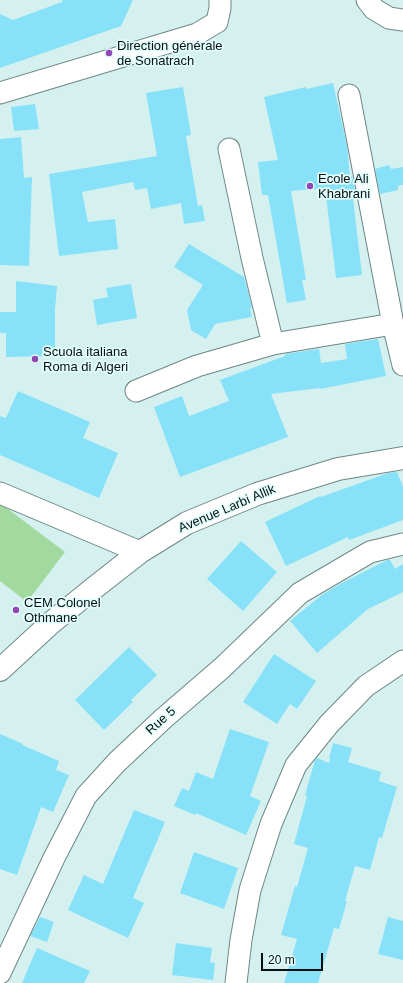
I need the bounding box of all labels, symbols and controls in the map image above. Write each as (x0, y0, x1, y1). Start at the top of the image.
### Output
place label: Direction générale de Sonatrach (117, 38, 223, 69)
marker: Direction générale de Sonatrach (104, 48, 114, 58)
place label: Ecole Ali Khabrani (318, 171, 370, 202)
marker: Ecole Ali Khabrani (305, 181, 315, 191)
place label: Scuola italiana Roma di Algeri (43, 344, 128, 375)
marker: Scuola italiana Roma di Algeri (30, 354, 40, 364)
street label: Avenue Larbi Allik (176, 482, 278, 536)
place label: CEM Colonel Othmane (24, 595, 101, 626)
marker: CEM Colonel Othmane (11, 605, 21, 615)
street label: Rue 5 (143, 704, 179, 738)
scale bar (263, 945, 325, 971)
text: 20 m (268, 953, 295, 967)

